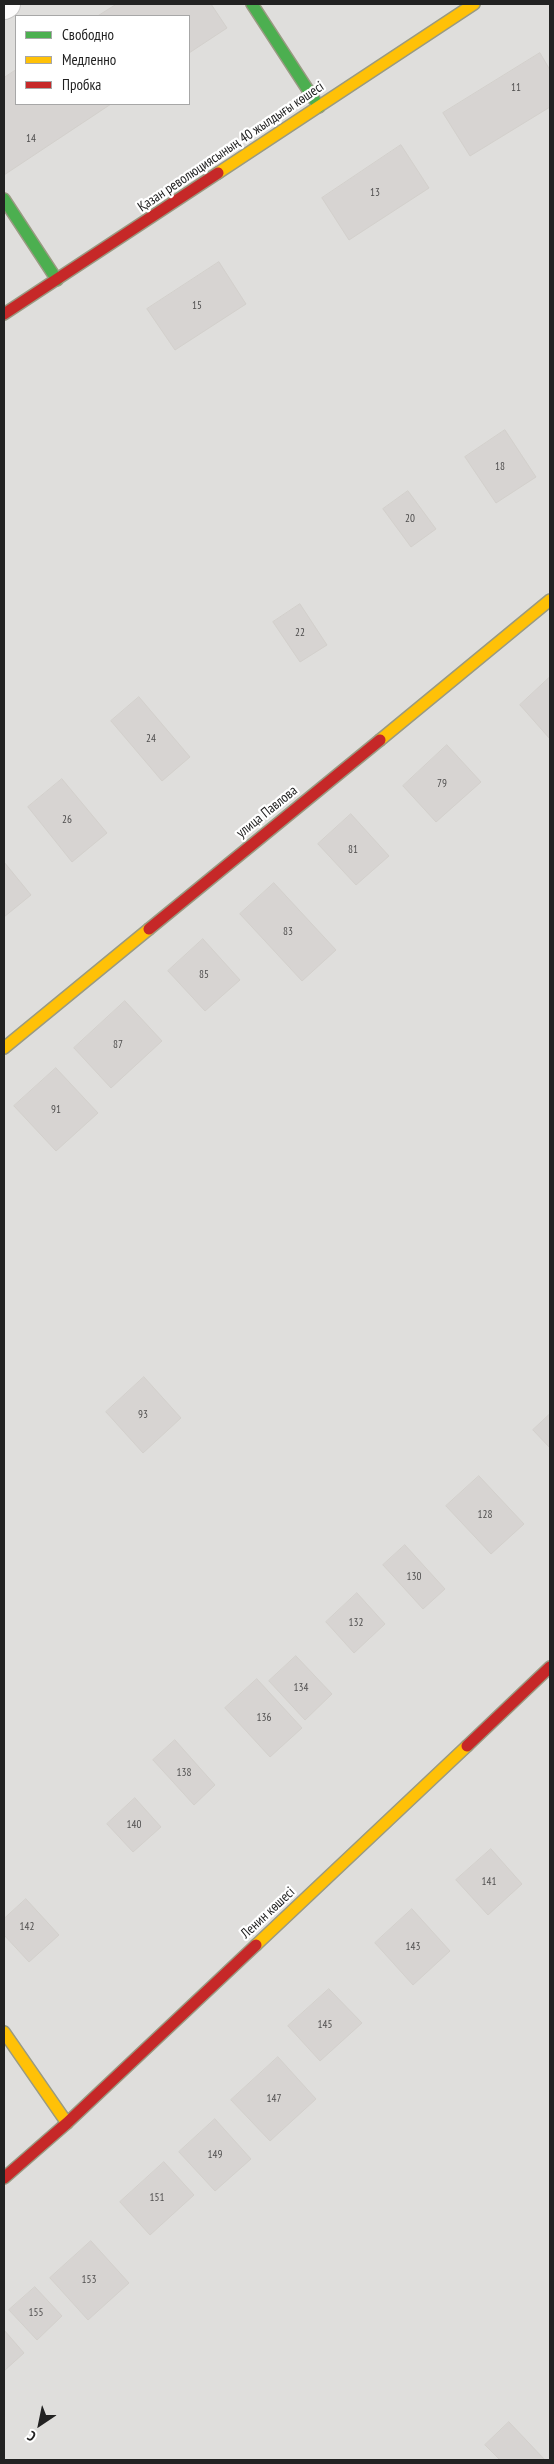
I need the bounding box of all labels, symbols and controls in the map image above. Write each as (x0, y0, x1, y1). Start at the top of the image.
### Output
legend (15, 15, 190, 105)
text: Свободно (62, 25, 114, 44)
text: Медленно (62, 50, 116, 69)
text: Пробка (62, 75, 101, 94)
street label: Қазан революциясының 40 жылдығы көшесі (135, 78, 327, 216)
house number: 11 (511, 81, 521, 95)
house number: 14 (26, 132, 36, 146)
house number: 13 (370, 186, 380, 200)
house number: 15 (192, 299, 202, 313)
house number: 18 (495, 460, 505, 474)
house number: 20 (405, 512, 415, 526)
house number: 22 (295, 626, 305, 640)
house number: 24 (146, 732, 156, 746)
house number: 79 (437, 777, 447, 791)
street label: улица Павлова (233, 782, 301, 842)
house number: 26 (62, 813, 72, 827)
house number: 81 (348, 843, 358, 857)
house number: 83 (283, 925, 293, 939)
house number: 85 (199, 968, 209, 982)
house number: 87 (113, 1038, 123, 1052)
house number: 91 (51, 1103, 61, 1117)
house number: 93 (138, 1408, 148, 1422)
house number: 128 (478, 1508, 492, 1522)
house number: 130 (407, 1570, 421, 1584)
house number: 132 (349, 1616, 363, 1630)
house number: 134 (294, 1681, 308, 1695)
house number: 136 (257, 1711, 271, 1725)
house number: 138 (177, 1766, 191, 1780)
house number: 140 (127, 1818, 141, 1832)
house number: 141 (482, 1875, 496, 1889)
street label: Ленин көшесі (238, 1884, 298, 1942)
house number: 142 (20, 1920, 34, 1934)
house number: 143 (406, 1940, 420, 1954)
house number: 145 (318, 2018, 332, 2032)
house number: 147 (267, 2092, 281, 2106)
house number: 149 (208, 2148, 222, 2162)
house number: 151 (150, 2191, 164, 2205)
house number: 153 (82, 2273, 96, 2287)
house number: 155 (29, 2306, 43, 2320)
north arrow (15, 2399, 65, 2449)
text: С (24, 2427, 39, 2446)

